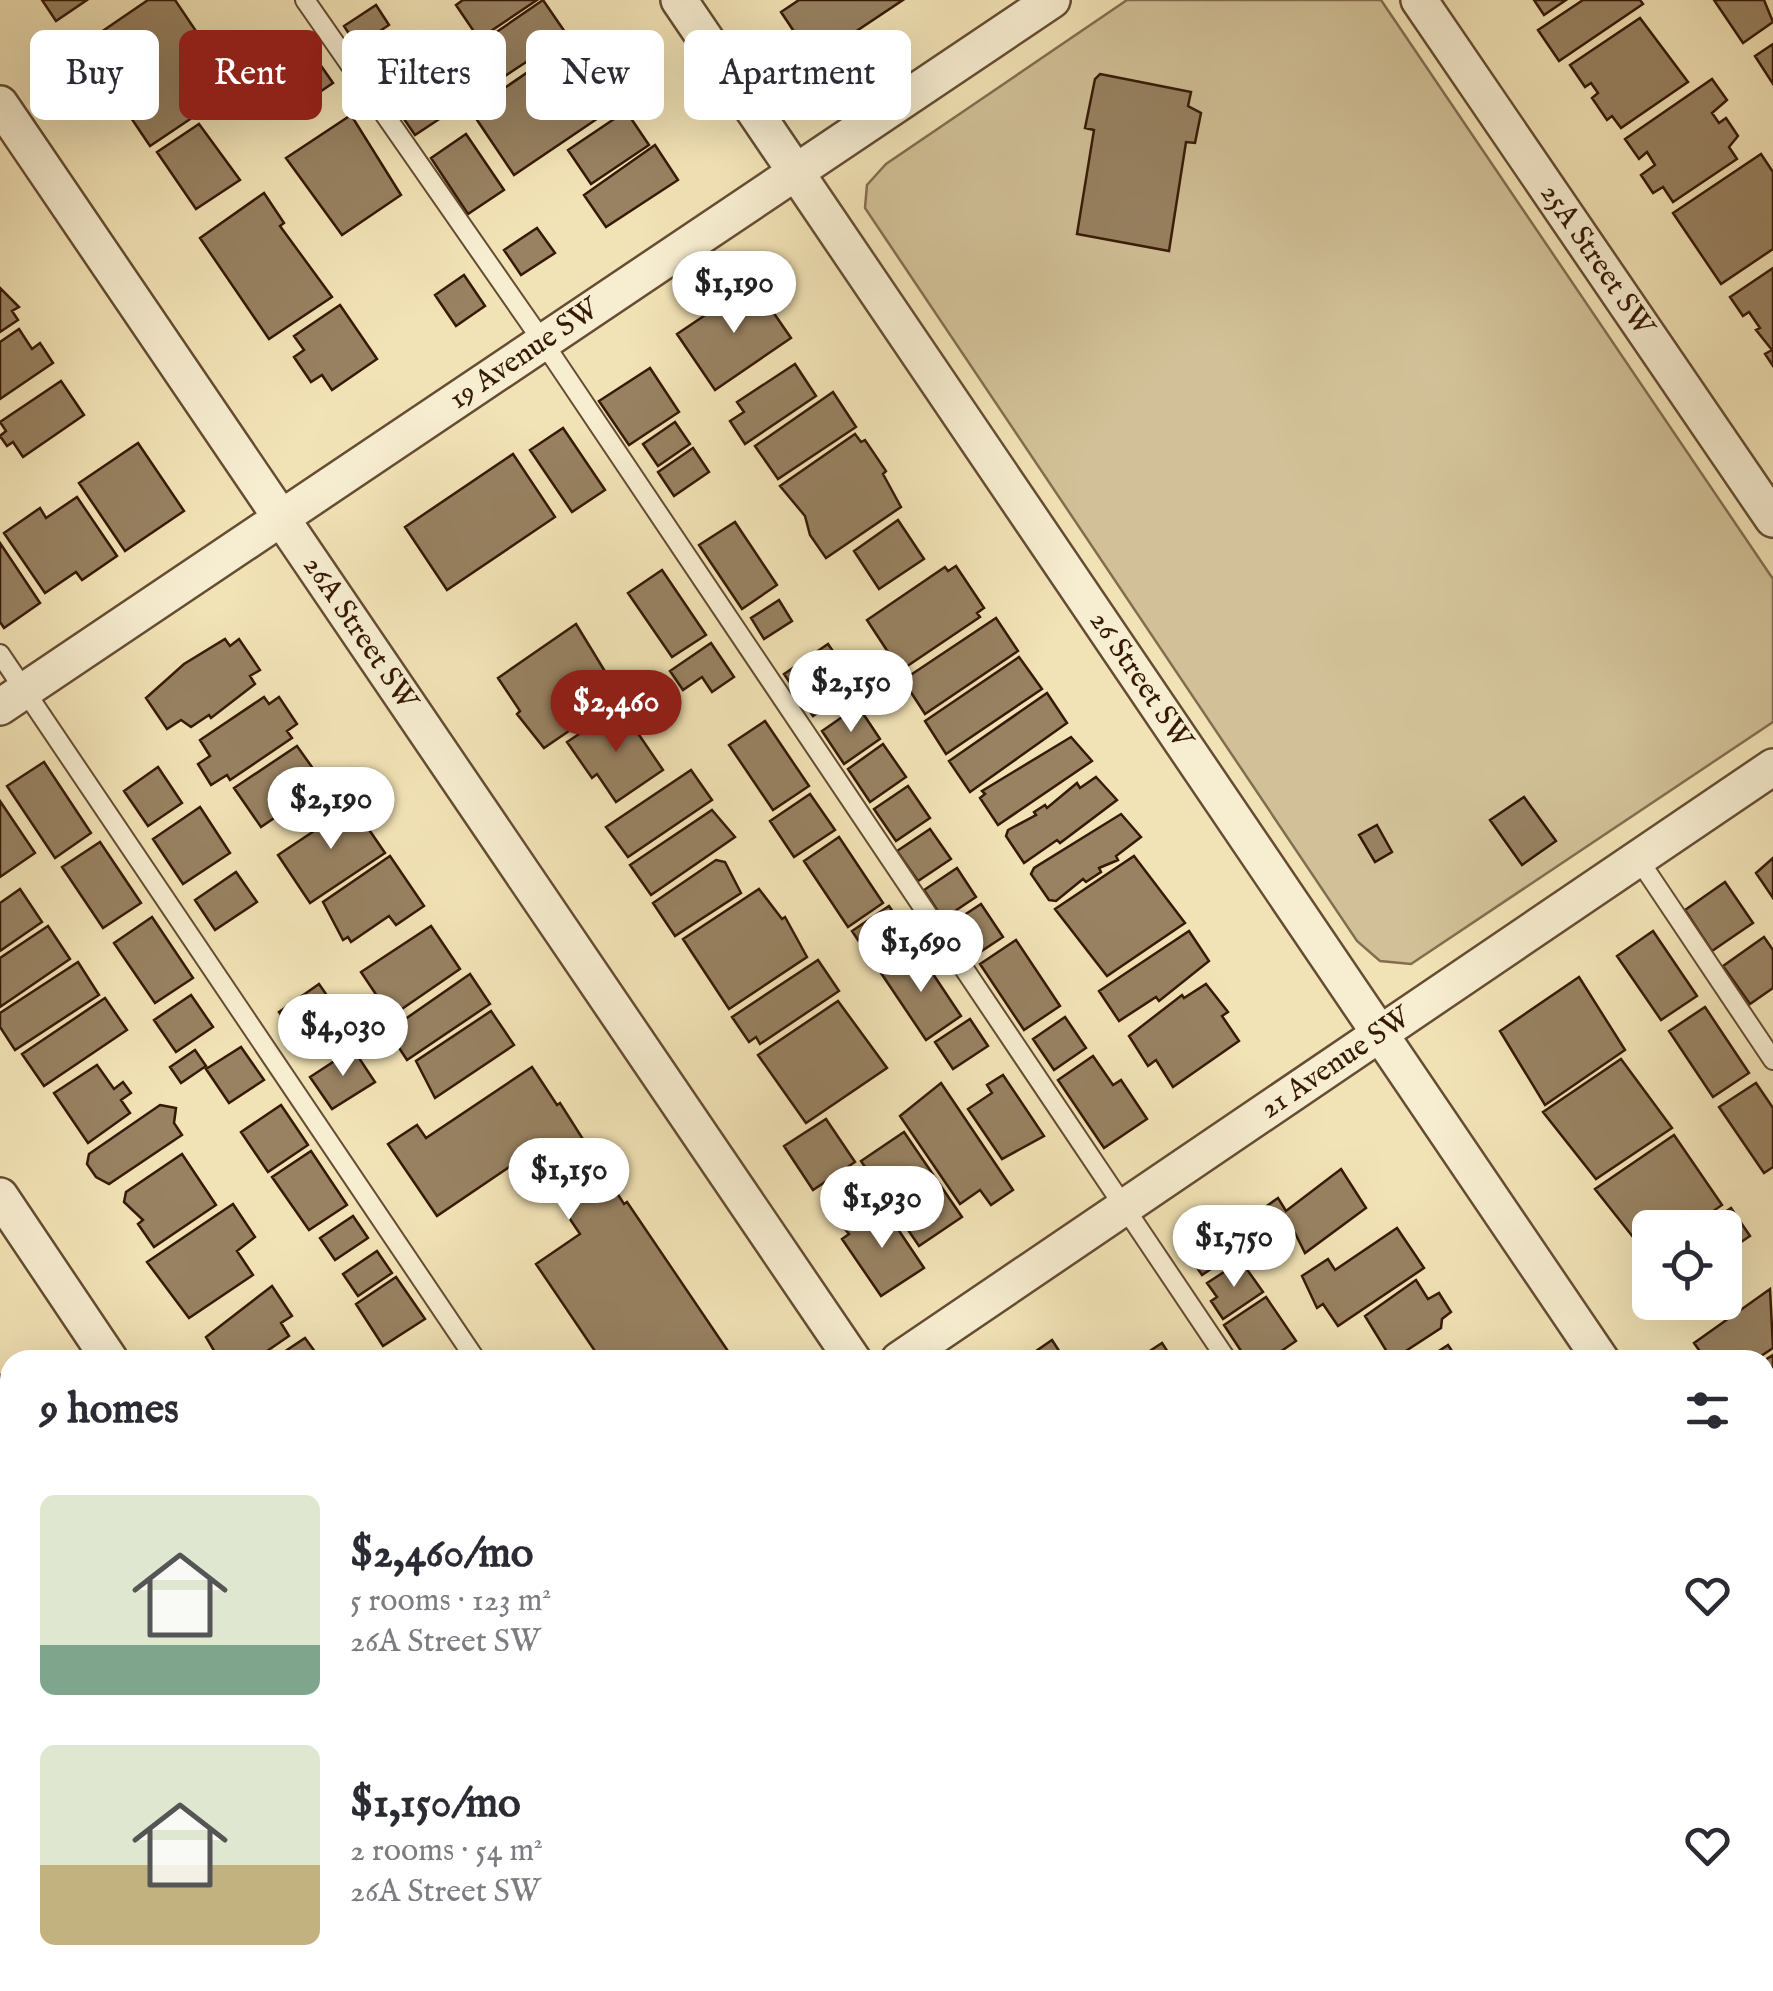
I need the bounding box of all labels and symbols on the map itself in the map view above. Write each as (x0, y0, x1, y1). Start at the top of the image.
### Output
street label: 25A Street SW (1531, 176, 1663, 345)
pin: $1,190 (653, 251, 815, 336)
street label: 19 Avenue SW (442, 290, 608, 419)
street label: 26A Street SW (294, 549, 426, 719)
street label: 26 Street SW (1080, 604, 1201, 758)
pin: $2,150 (770, 650, 932, 735)
pin: $2,460 (535, 670, 697, 755)
pin: $2,190 (250, 767, 412, 852)
pin: $1,690 (840, 910, 1002, 995)
pin: $4,030 (262, 994, 424, 1079)
street label: 21 Avenue SW (1253, 998, 1420, 1128)
pin: $1,150 (488, 1138, 650, 1223)
pin: $1,930 (801, 1166, 963, 1251)
pin: $1,750 (1153, 1205, 1315, 1290)

